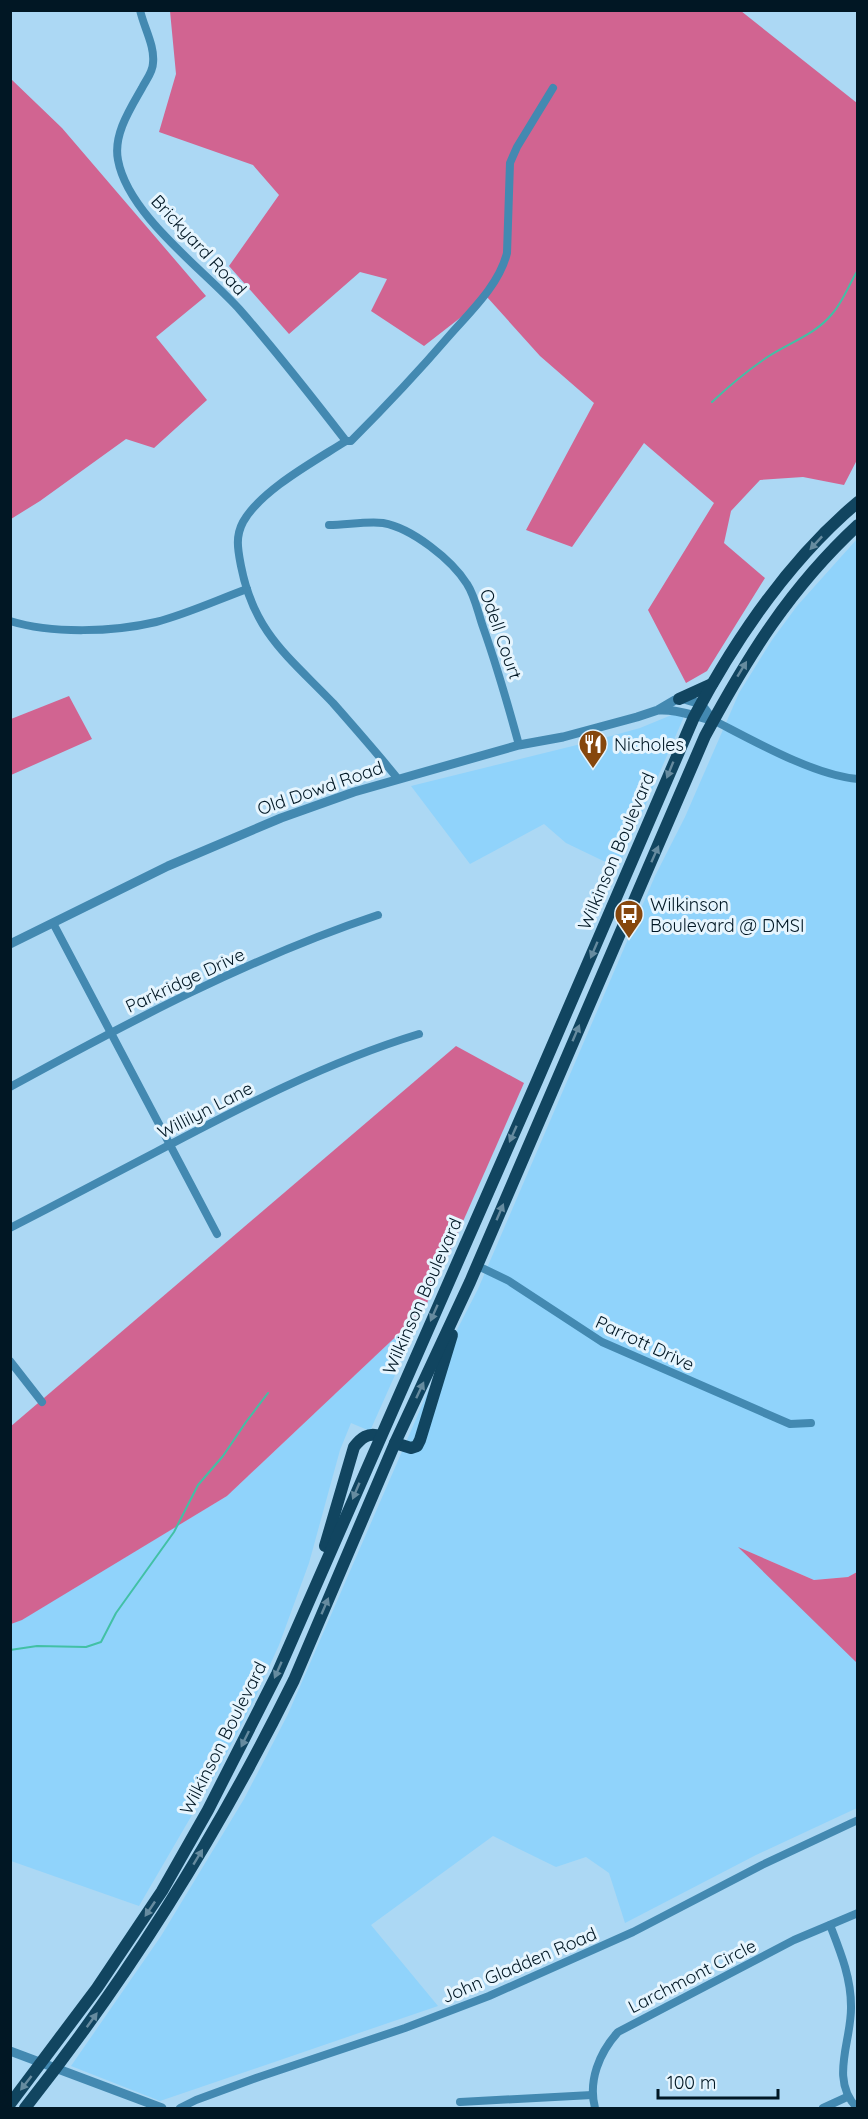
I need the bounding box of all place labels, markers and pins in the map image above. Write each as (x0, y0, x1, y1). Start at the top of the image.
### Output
restaurant icon: Nicholes (577, 728, 609, 770)
place label: Nicholes (614, 733, 684, 756)
place label: Wilkinson Boulevard @ DMSI (650, 893, 804, 937)
bus stop icon: Wilkinson Boulevard @ DMSI (613, 898, 645, 940)

